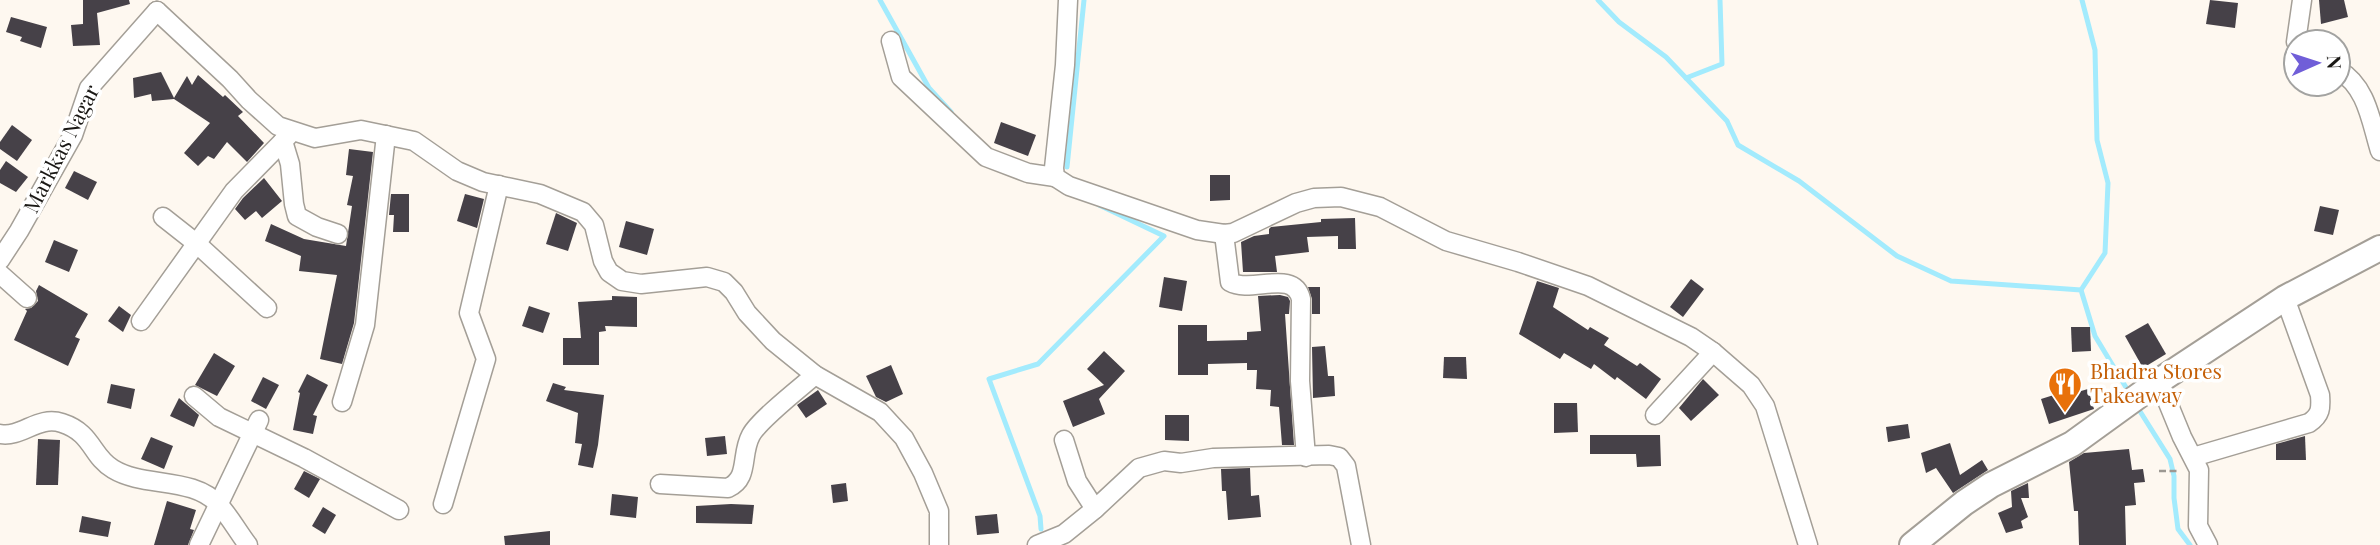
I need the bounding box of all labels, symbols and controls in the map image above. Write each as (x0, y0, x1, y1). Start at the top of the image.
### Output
north arrow (2282, 28, 2352, 98)
text: N (2322, 55, 2348, 70)
street label: Markkas Nagar (16, 79, 105, 217)
place label: Bhadra Stores Takeaway (2090, 356, 2222, 408)
restaurant icon: Bhadra Stores Takeaway (2046, 365, 2084, 414)

